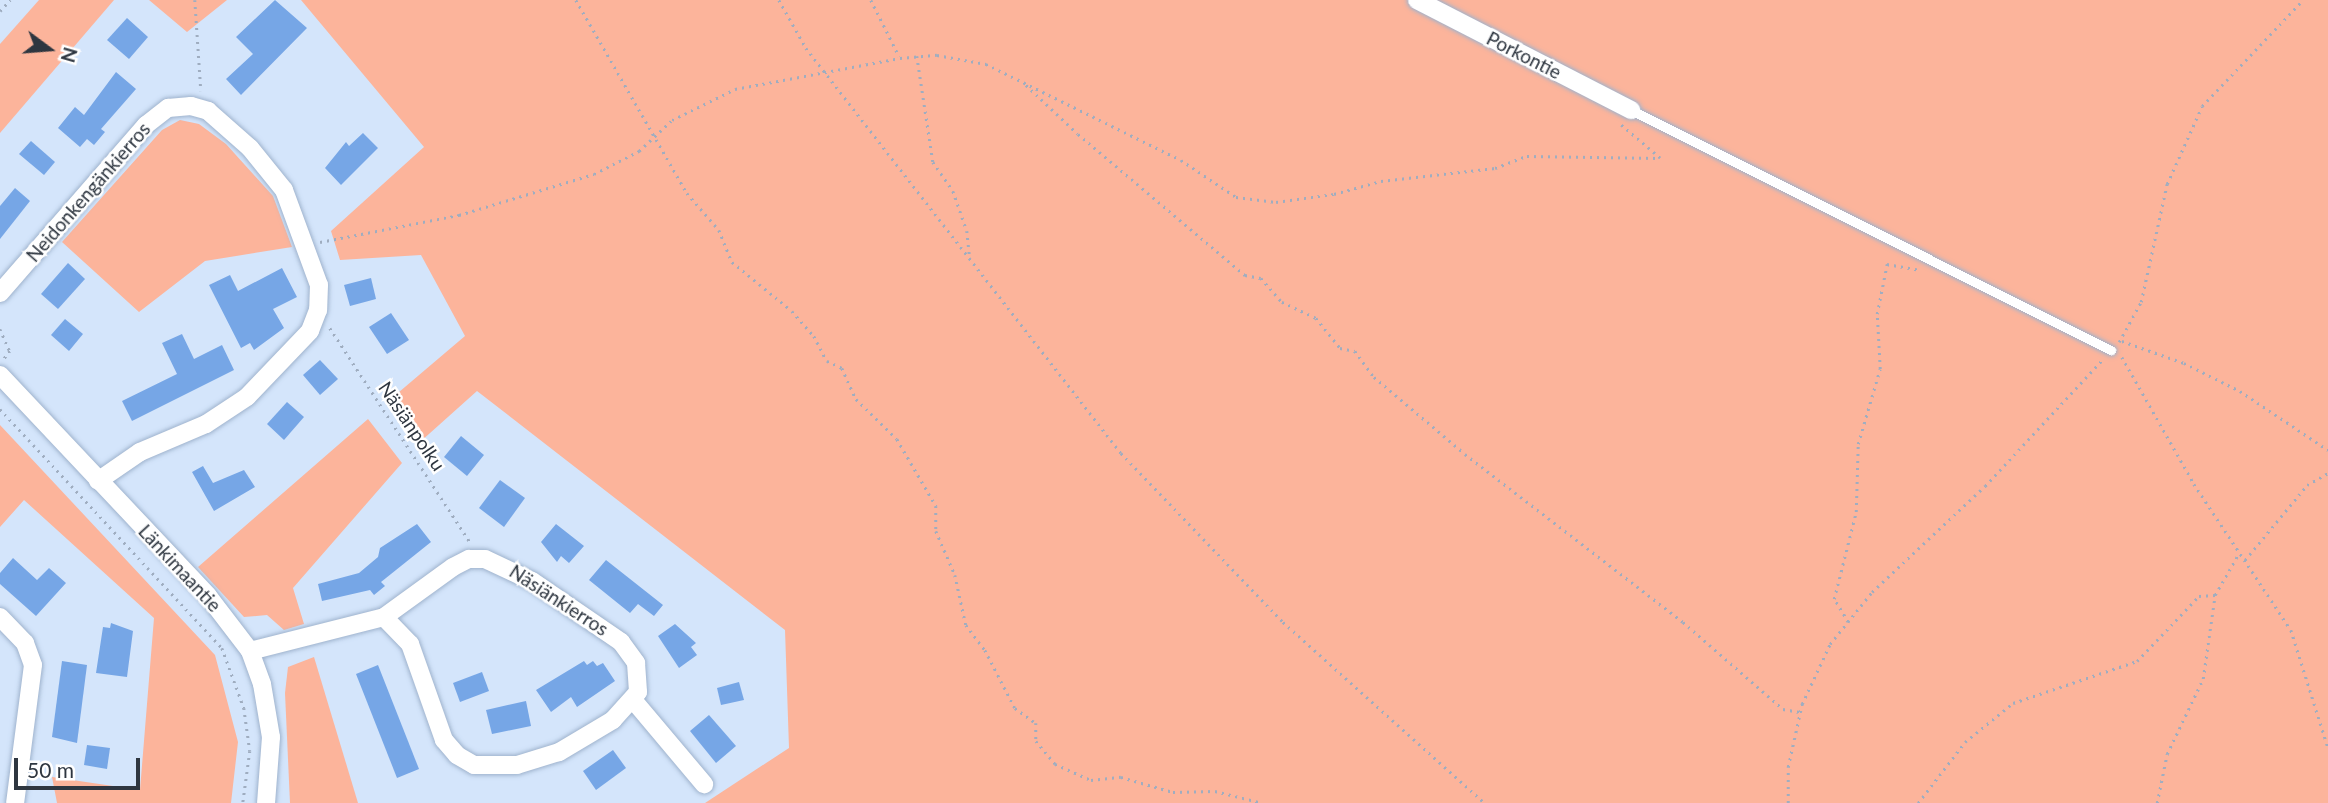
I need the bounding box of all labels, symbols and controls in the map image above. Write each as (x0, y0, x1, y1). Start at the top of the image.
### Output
north arrow (14, 14, 84, 84)
street label: Porkontie (1483, 27, 1565, 83)
text: N (57, 45, 83, 65)
street label: Neidonkengänkierros (21, 118, 155, 266)
street label: Näsiänpolku (374, 377, 450, 475)
street label: Länkimaantie (134, 520, 226, 616)
street label: Näsiänkierros (505, 560, 613, 640)
scale bar (18, 744, 144, 788)
text: 50 m (27, 757, 74, 782)

